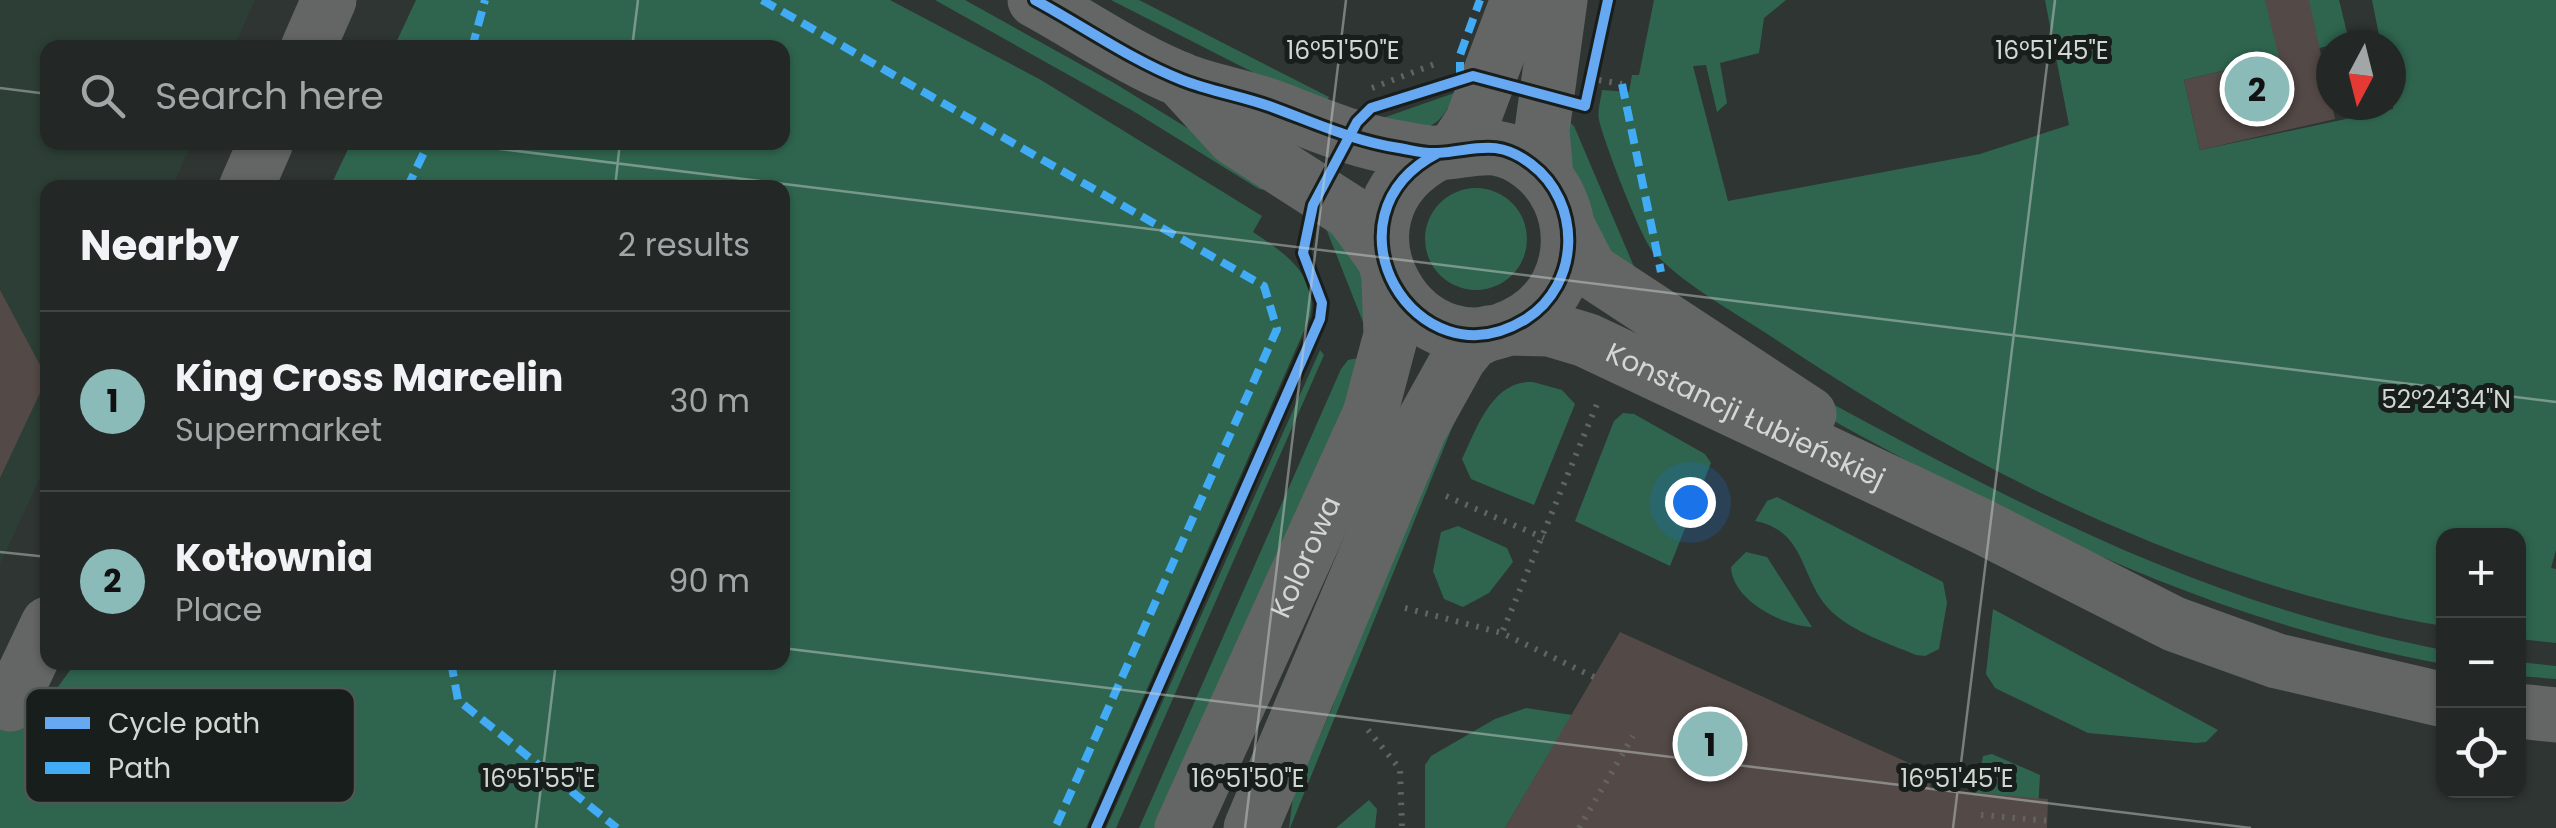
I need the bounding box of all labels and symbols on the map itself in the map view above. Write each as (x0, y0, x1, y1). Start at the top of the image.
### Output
north arrow (2316, 30, 2406, 120)
text: 16°51'50"E (1286, 33, 1400, 68)
text: 16°51'45"E (1995, 33, 2109, 68)
pin: 2 (2224, 52, 2290, 126)
street label: Konstancji Łubieńskiej (1600, 333, 1892, 498)
text: 52°24'34"N (2381, 382, 2511, 417)
your location (1665, 477, 1716, 528)
street label: Kolorowa (1261, 490, 1350, 624)
legend (25, 688, 355, 803)
text: Cycle path (108, 704, 260, 743)
pin: 1 (1678, 706, 1742, 782)
text: Path (108, 749, 171, 788)
text: 16°51'55"E (482, 761, 596, 796)
text: 16°51'50"E (1191, 761, 1305, 796)
text: 16°51'45"E (1900, 761, 2014, 796)

